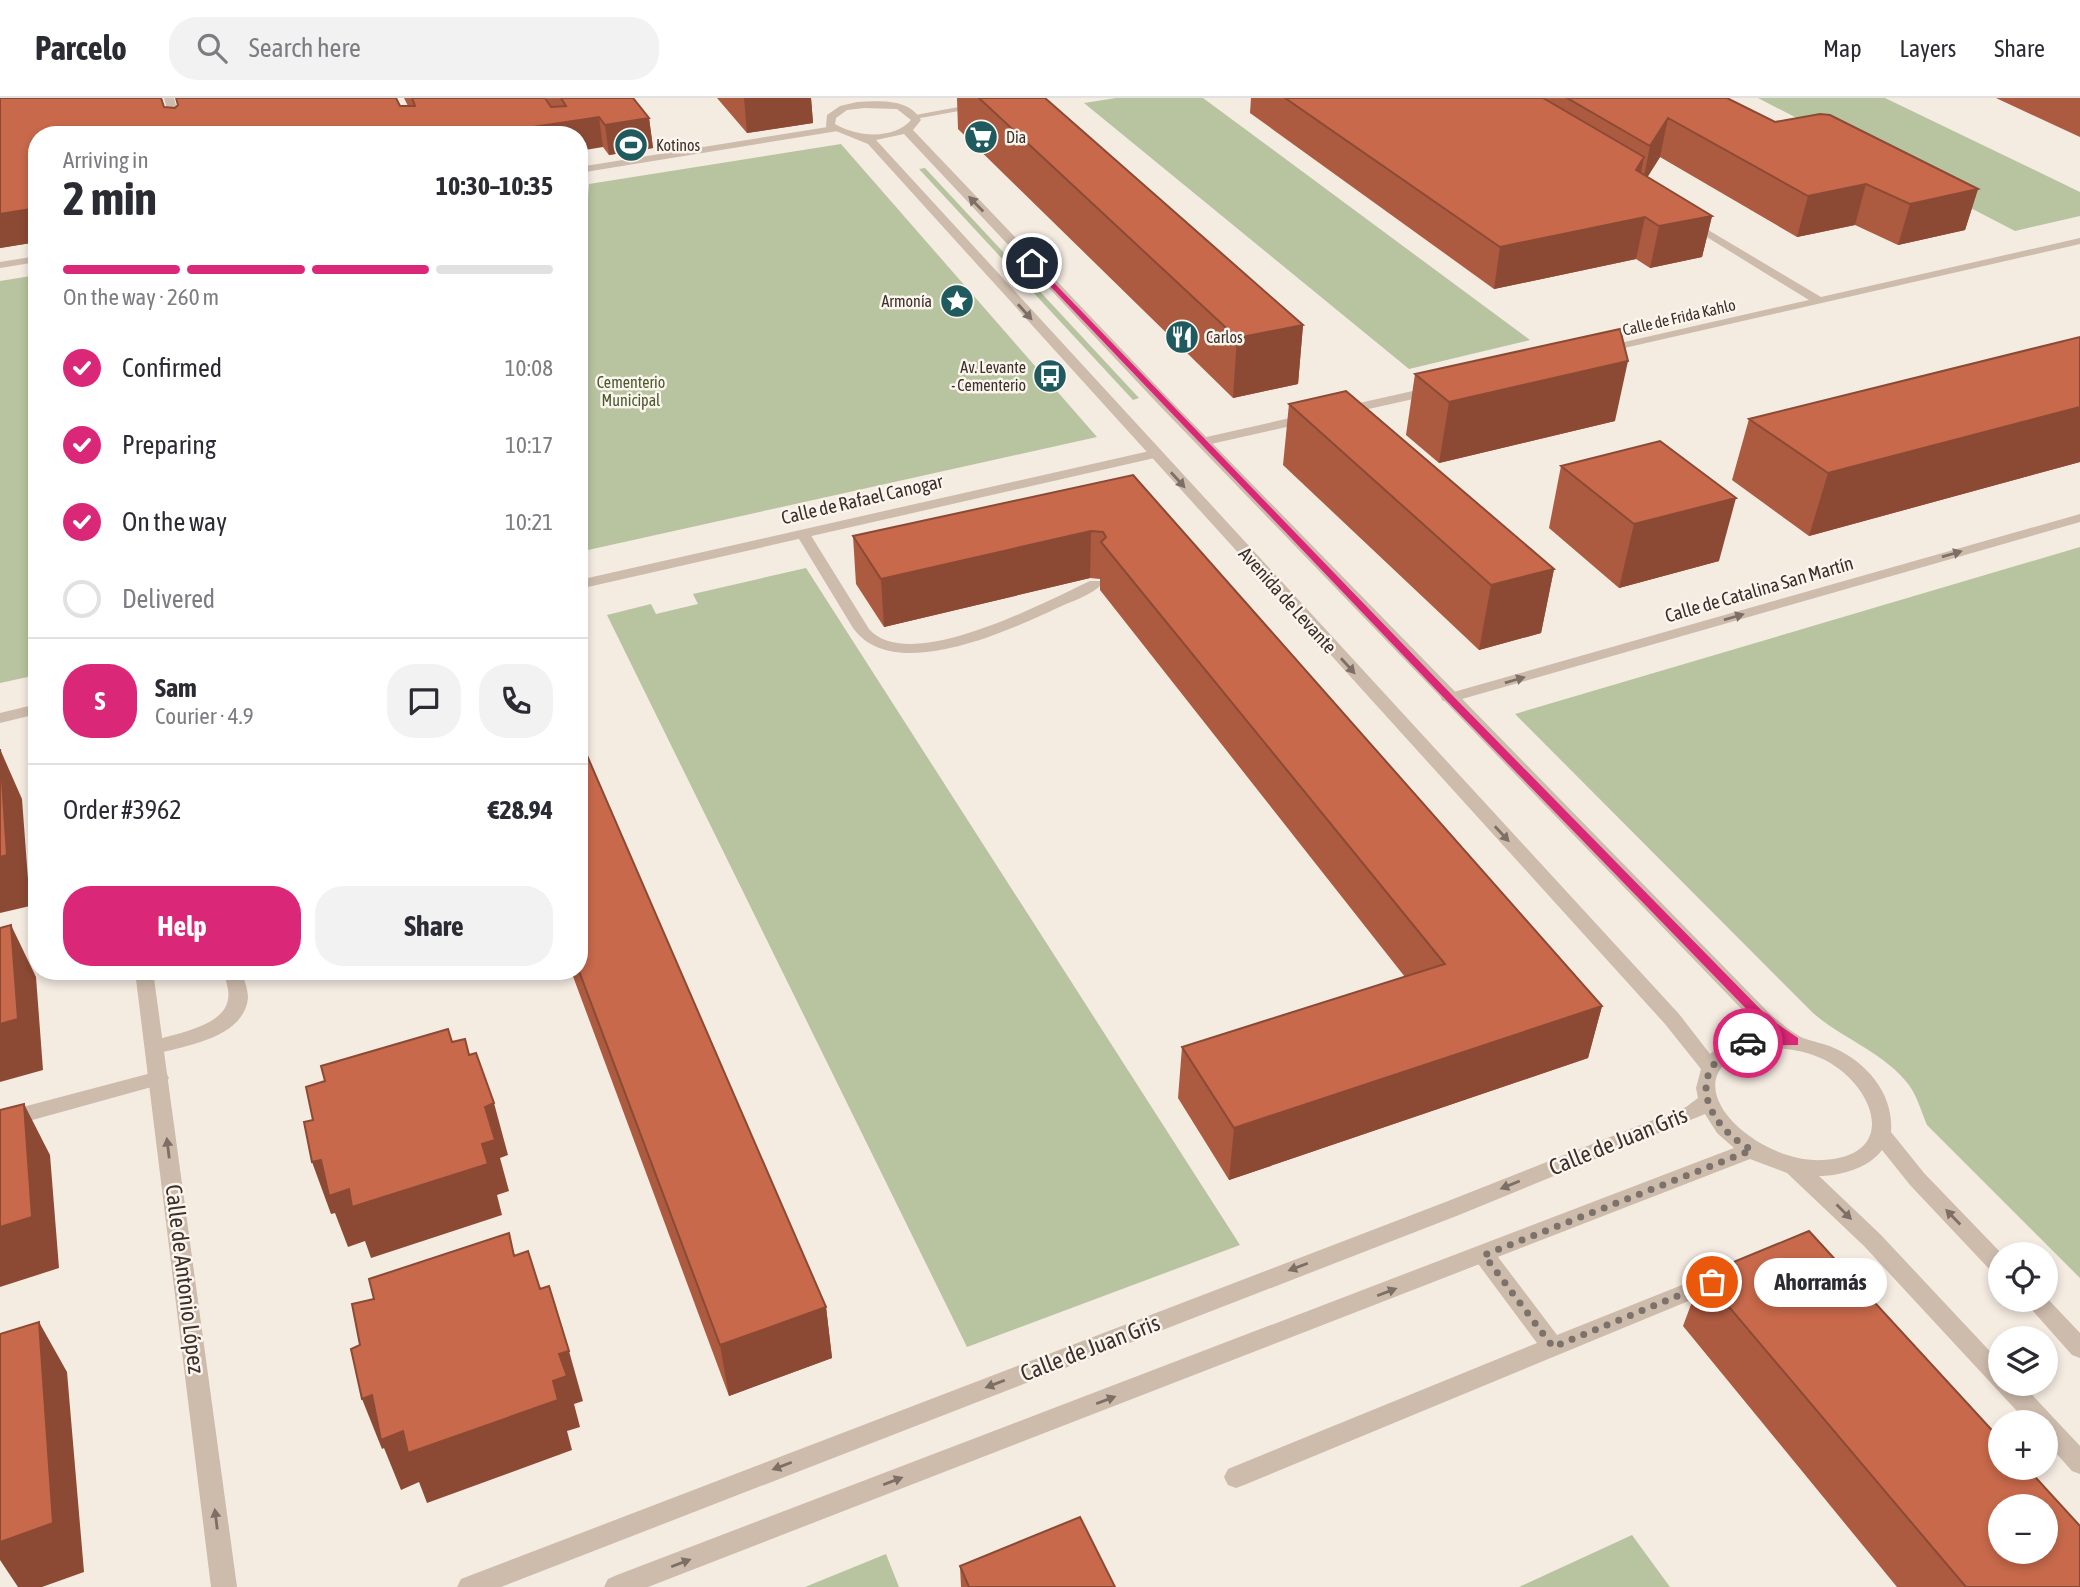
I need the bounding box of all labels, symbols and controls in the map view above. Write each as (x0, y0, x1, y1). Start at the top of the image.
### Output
search box (169, 17, 659, 80)
text: Parcelo (35, 29, 127, 67)
icon: search (193, 29, 231, 67)
text: Search here (249, 33, 361, 63)
text: Map (1823, 35, 1862, 62)
text: Layers (1900, 35, 1956, 62)
text: Share (1994, 35, 2045, 62)
supermarket icon: Dia (962, 118, 1000, 156)
sports icon: Kotinos (612, 126, 650, 164)
place label: Dia (1006, 128, 1026, 146)
place label: Kotinos (656, 136, 701, 154)
text: Arriving in (63, 147, 149, 173)
text: 10:30–10:35 (436, 171, 553, 201)
text: 2 min (63, 172, 157, 225)
one-way arrow (968, 196, 984, 213)
pin (1002, 233, 1062, 293)
icon: home (1013, 244, 1051, 282)
place icon: Armonía (938, 282, 976, 320)
text: On the way · 260 m (63, 284, 219, 310)
place label: Armonía (882, 292, 932, 310)
street label: Calle de Frida Kahlo (1621, 295, 1737, 339)
one-way arrow (1017, 303, 1033, 320)
restaurant icon: Carlos (1163, 318, 1201, 356)
place label: Carlos (1206, 328, 1243, 346)
icon: check (63, 349, 101, 387)
text: Confirmed (122, 353, 222, 383)
text: 10:08 (505, 355, 553, 381)
bus stop icon: Av. Levante - Cementerio (1031, 357, 1069, 395)
place label: Av. Levante - Cementerio (951, 358, 1026, 394)
park label: Cementerio Municipal (597, 373, 665, 410)
icon: check (63, 426, 101, 464)
text: Preparing (122, 430, 216, 460)
text: 10:17 (505, 432, 553, 458)
street label: Calle de Rafael Canogar (779, 470, 945, 528)
one-way arrow (1170, 471, 1186, 488)
icon: check (63, 503, 101, 541)
text: On the way (122, 507, 227, 537)
text: 10:21 (505, 509, 553, 535)
street label: Avenida de Levante (1235, 542, 1341, 658)
one-way arrow (1942, 548, 1963, 558)
street label: Calle de Catalina San Martín (1662, 552, 1856, 626)
text: Delivered (122, 584, 215, 614)
one-way arrow (1723, 611, 1745, 622)
one-way arrow (1340, 657, 1356, 674)
button: chat (387, 664, 461, 738)
button: phone (479, 664, 553, 738)
text: Sam (155, 673, 197, 703)
one-way arrow (1505, 674, 1526, 684)
text: S (95, 686, 105, 716)
text: Courier · 4.9 (155, 703, 254, 729)
text: Order #3962 (63, 795, 182, 825)
text: €28.94 (488, 795, 553, 825)
one-way arrow (1494, 825, 1510, 843)
button: Help (63, 886, 301, 966)
button: Share (315, 886, 553, 966)
courier (1713, 1008, 1783, 1078)
icon: car (1729, 1024, 1767, 1062)
street label: Calle de Juan Gris (1545, 1101, 1691, 1181)
one-way arrow (163, 1137, 174, 1159)
one-way arrow (1500, 1179, 1521, 1190)
street label: Calle de Antonio López (160, 1183, 210, 1375)
one-way arrow (1836, 1203, 1852, 1220)
one-way arrow (1945, 1209, 1961, 1226)
map controls (1988, 1242, 2058, 1564)
button: locate (1988, 1242, 2058, 1312)
pin (1682, 1252, 1742, 1312)
callout: Ahorramás (1754, 1258, 1887, 1306)
one-way arrow (1288, 1262, 1309, 1273)
icon: bag (1693, 1263, 1731, 1301)
text: Ahorramás (1774, 1269, 1867, 1295)
one-way arrow (1377, 1287, 1398, 1298)
street label: Calle de Juan Gris (1017, 1310, 1163, 1386)
button: layers (1988, 1326, 2058, 1396)
one-way arrow (984, 1379, 1005, 1390)
one-way arrow (1095, 1394, 1116, 1405)
button: + (1988, 1410, 2058, 1480)
one-way arrow (772, 1461, 793, 1472)
one-way arrow (883, 1476, 904, 1487)
button: − (1988, 1494, 2058, 1564)
one-way arrow (210, 1508, 221, 1530)
one-way arrow (671, 1557, 692, 1568)

